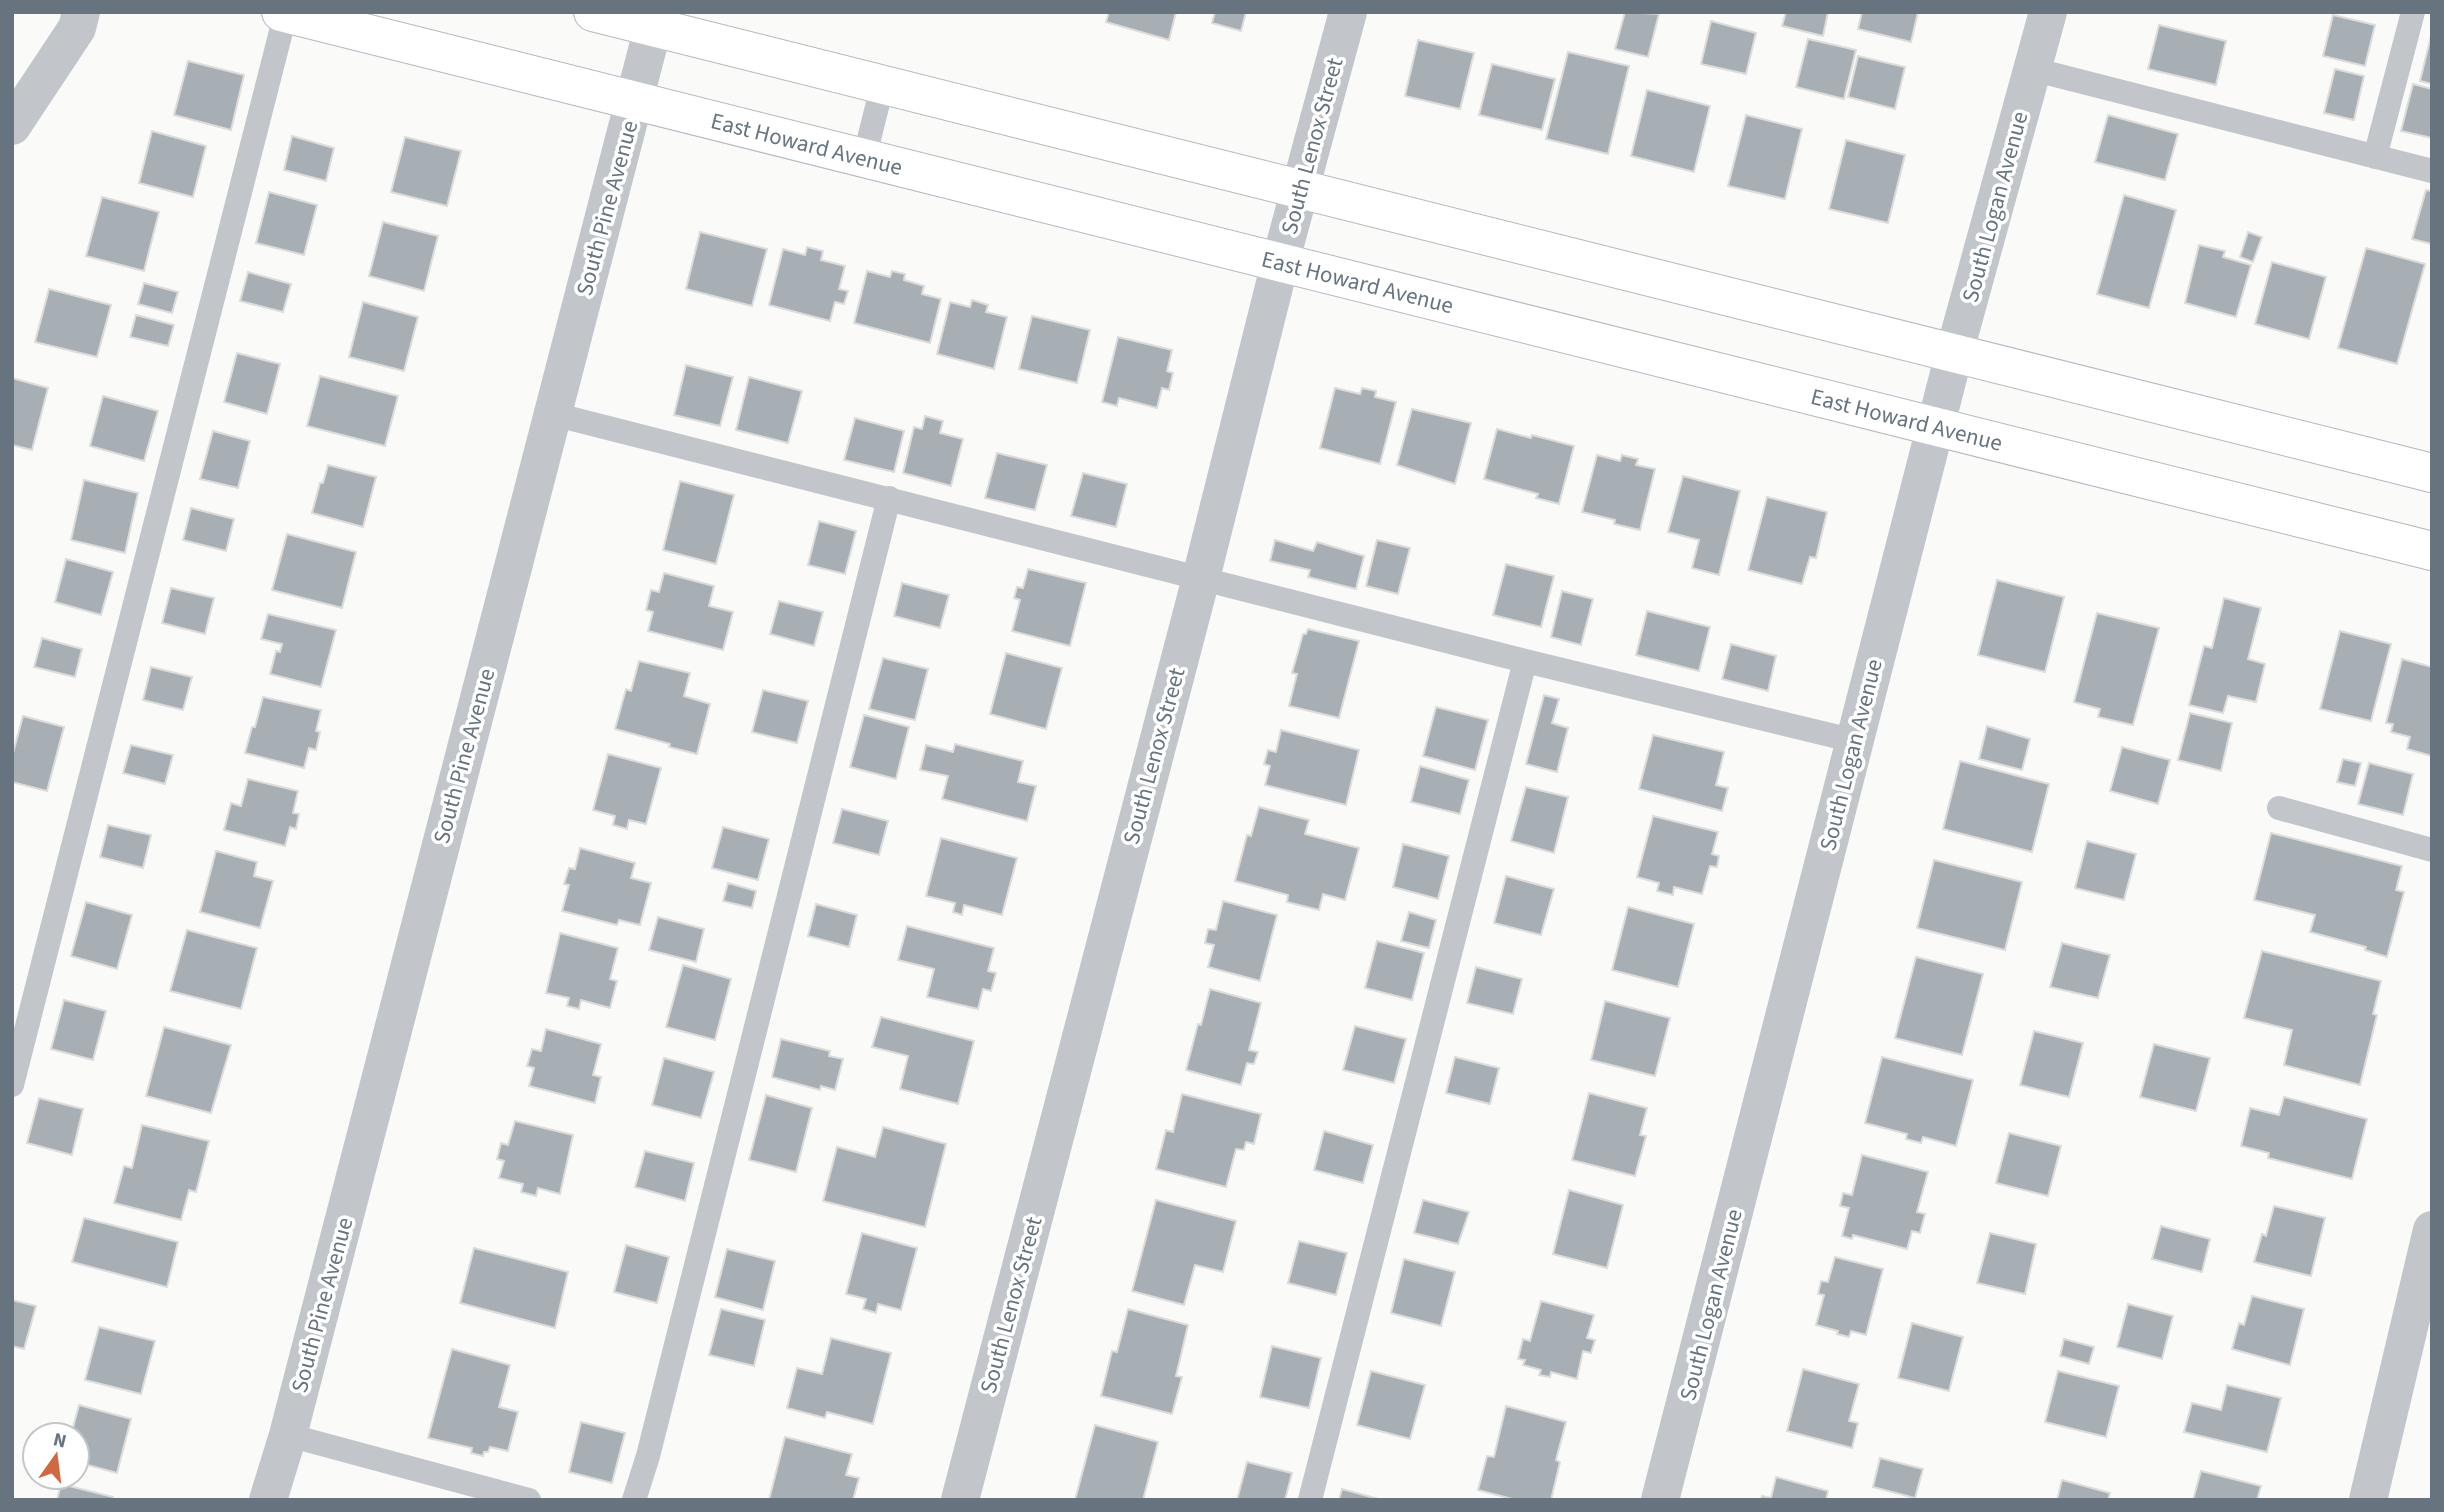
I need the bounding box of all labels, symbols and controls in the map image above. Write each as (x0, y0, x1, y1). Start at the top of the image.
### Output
street label: South Lenox Street (1273, 54, 1351, 238)
street label: East Howard Avenue (707, 104, 906, 184)
street label: South Logan Avenue (1954, 108, 2036, 306)
street label: South Pine Avenue (568, 117, 646, 299)
street label: East Howard Avenue (1258, 242, 1457, 322)
street label: East Howard Avenue (1807, 379, 2006, 459)
street label: South Logan Avenue (1811, 656, 1891, 854)
street label: South Lenox Street (1115, 664, 1193, 848)
street label: South Pine Avenue (425, 665, 503, 847)
street label: South Logan Avenue (1671, 1206, 1751, 1404)
street label: South Lenox Street (972, 1213, 1050, 1397)
street label: South Pine Avenue (283, 1214, 361, 1396)
north arrow (21, 1421, 91, 1491)
text: N (50, 1426, 69, 1456)

